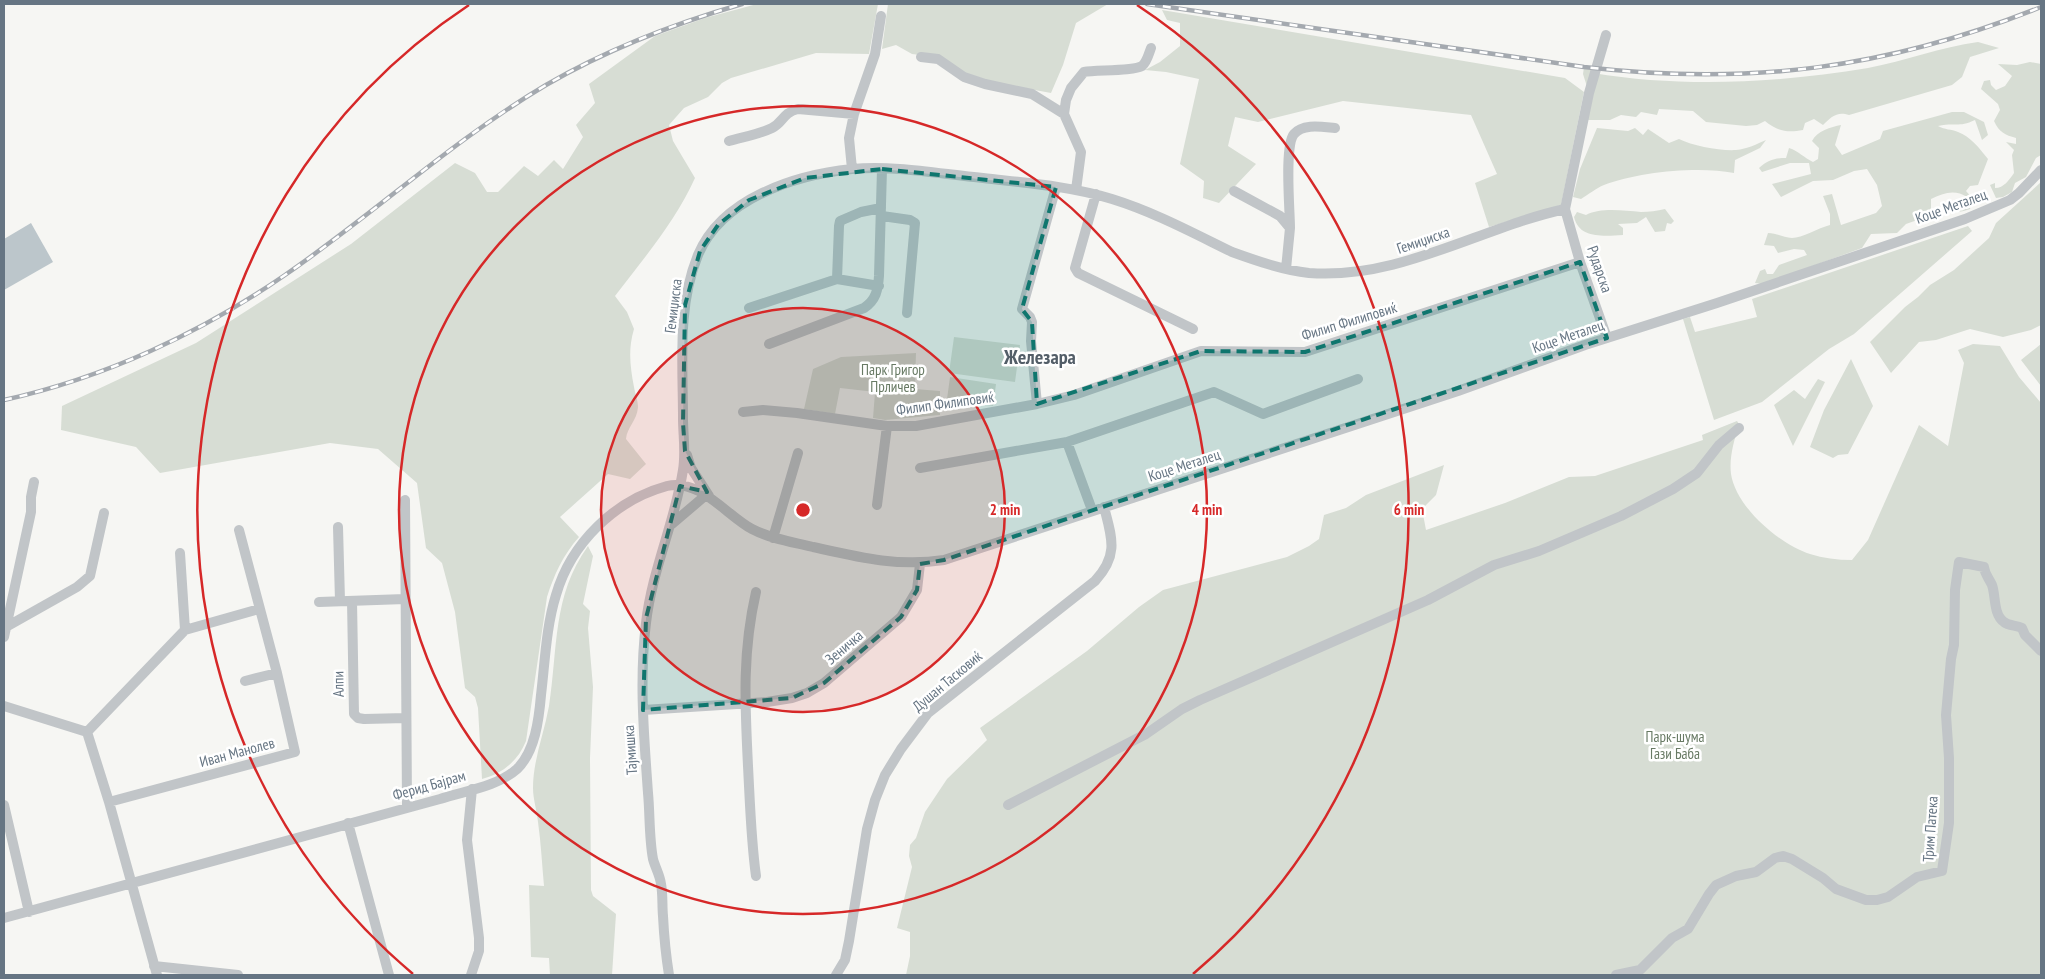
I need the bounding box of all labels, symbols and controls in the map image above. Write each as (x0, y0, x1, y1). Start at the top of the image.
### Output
street label: Коце Металец (1913, 184, 1990, 228)
street label: Гемиџиска (1394, 222, 1452, 258)
street label: Рударска (1583, 243, 1617, 295)
street label: Гемиџиска (660, 278, 686, 334)
street label: Филип Филиповиќ (1299, 297, 1399, 344)
street label: Коце Металец (1530, 315, 1607, 357)
district label: Железара (1003, 344, 1076, 370)
park label: Парк Григор Прличев (861, 360, 925, 396)
street label: Филип Филиповиќ (895, 387, 995, 419)
street label: Коце Металец (1146, 444, 1223, 486)
text: 2 min (990, 500, 1020, 519)
text: 4 min (1192, 500, 1222, 519)
text: 6 min (1394, 500, 1424, 519)
centre of rings (794, 501, 812, 519)
street label: Зеничка (821, 626, 867, 668)
street label: Душан Тасковиќ (908, 646, 986, 716)
street label: Алпи (328, 671, 348, 697)
street label: Тајмишка (619, 725, 641, 775)
park label: Парк-шума Гази Баба (1646, 727, 1704, 763)
street label: Иван Манолев (197, 733, 277, 771)
street label: Ферид Бајрам (390, 766, 468, 804)
street label: Трим Патека (1918, 795, 1942, 863)

